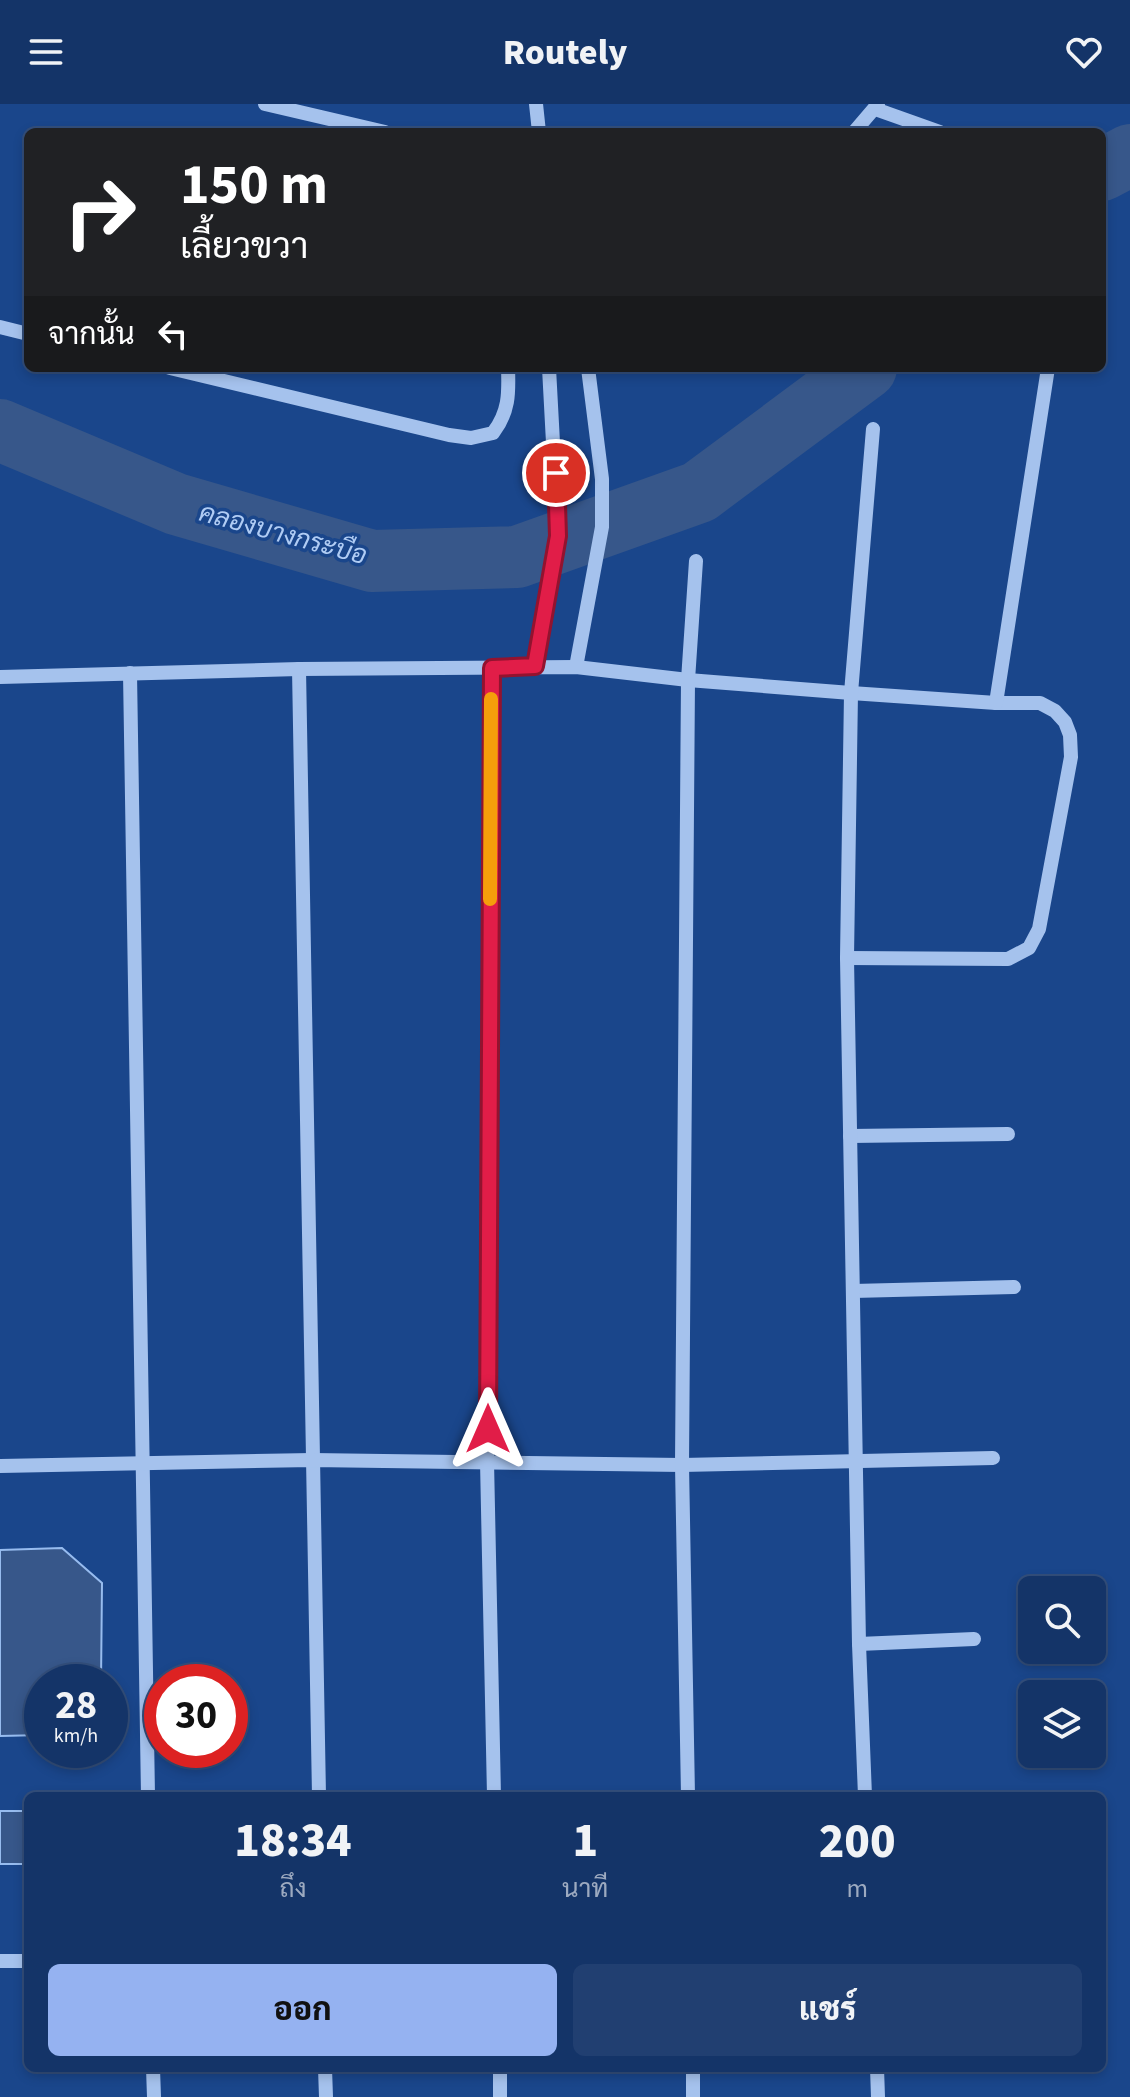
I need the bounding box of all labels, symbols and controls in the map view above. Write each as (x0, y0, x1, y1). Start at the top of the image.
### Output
text: Routely (503, 27, 627, 78)
icon: menu (24, 30, 68, 74)
icon: heart (1062, 30, 1106, 74)
text: 150 m (180, 146, 328, 225)
icon: right (48, 160, 152, 264)
text: เลี้ยวขวา (180, 221, 308, 272)
icon: left (151, 312, 195, 356)
text: จากนั้น (48, 313, 135, 356)
pin (522, 439, 590, 507)
icon: arrive (534, 451, 578, 495)
water label: คลองบางกระบือ (195, 494, 371, 574)
position arrow (446, 1387, 530, 1471)
map controls (1018, 1576, 1106, 1768)
button: search (1018, 1576, 1106, 1664)
speed limit sign: 30 (144, 1664, 248, 1768)
text: 28 (55, 1677, 97, 1734)
button: layers (1018, 1680, 1106, 1768)
text: km/h (54, 1722, 98, 1750)
text: 18:34 (234, 1807, 352, 1875)
text: 1 (572, 1807, 598, 1875)
text: 200 (819, 1808, 896, 1876)
text: ถึง (280, 1870, 307, 1907)
text: นาที (562, 1870, 608, 1907)
text: m (846, 1870, 868, 1907)
button: ออก (48, 1964, 557, 2056)
button: แชร์ (573, 1964, 1082, 2056)

